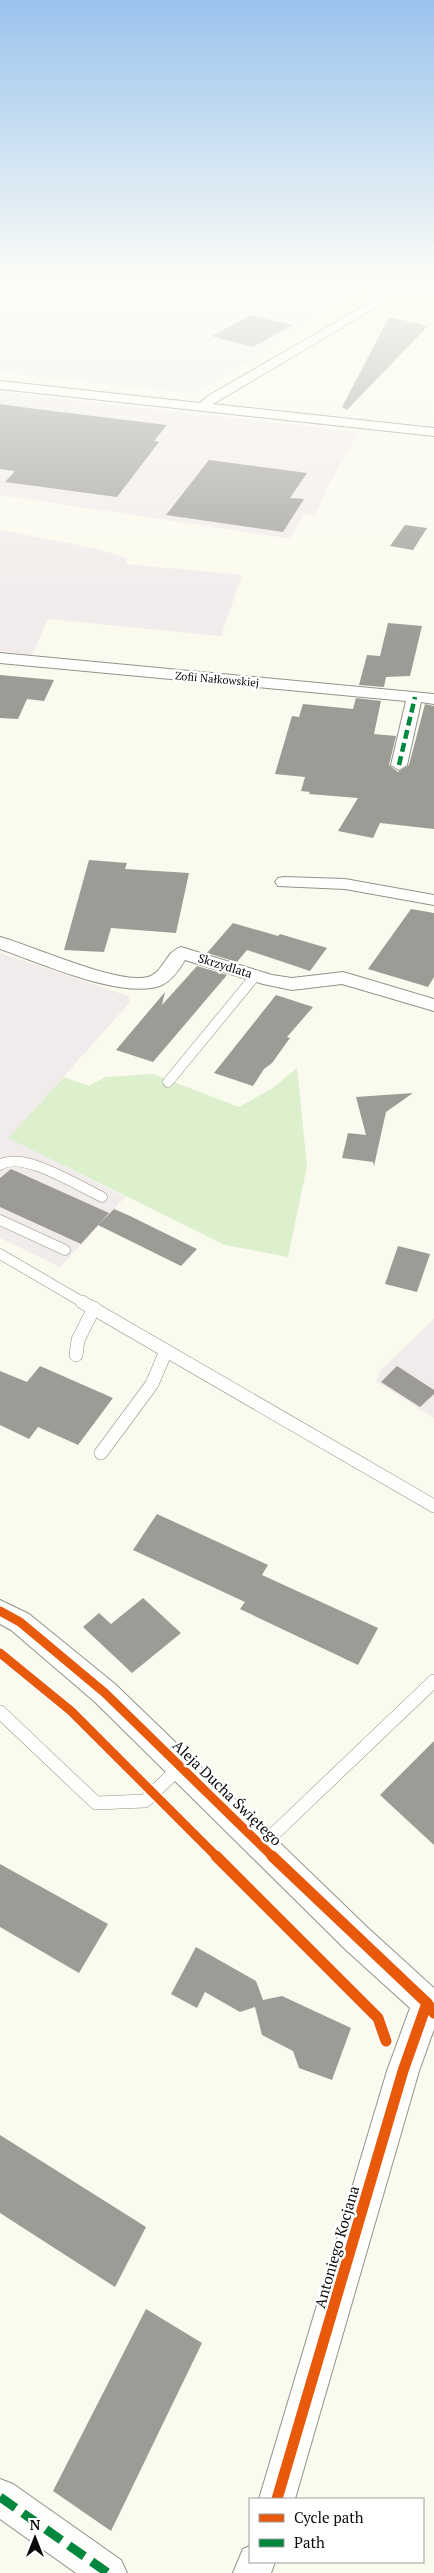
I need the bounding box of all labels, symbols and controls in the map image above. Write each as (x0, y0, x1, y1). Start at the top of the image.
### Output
street label: Zofii Nałkowskiej (174, 668, 260, 690)
street label: Skrzydlata (196, 950, 254, 981)
street label: Aleja Ducha Świętego (169, 1735, 287, 1850)
street label: Antoniego Kocjana (309, 2183, 363, 2310)
legend (249, 2498, 424, 2563)
text: Cycle path (294, 2507, 364, 2527)
north arrow (10, 2513, 60, 2563)
text: N (30, 2515, 41, 2534)
text: Path (294, 2532, 325, 2552)

